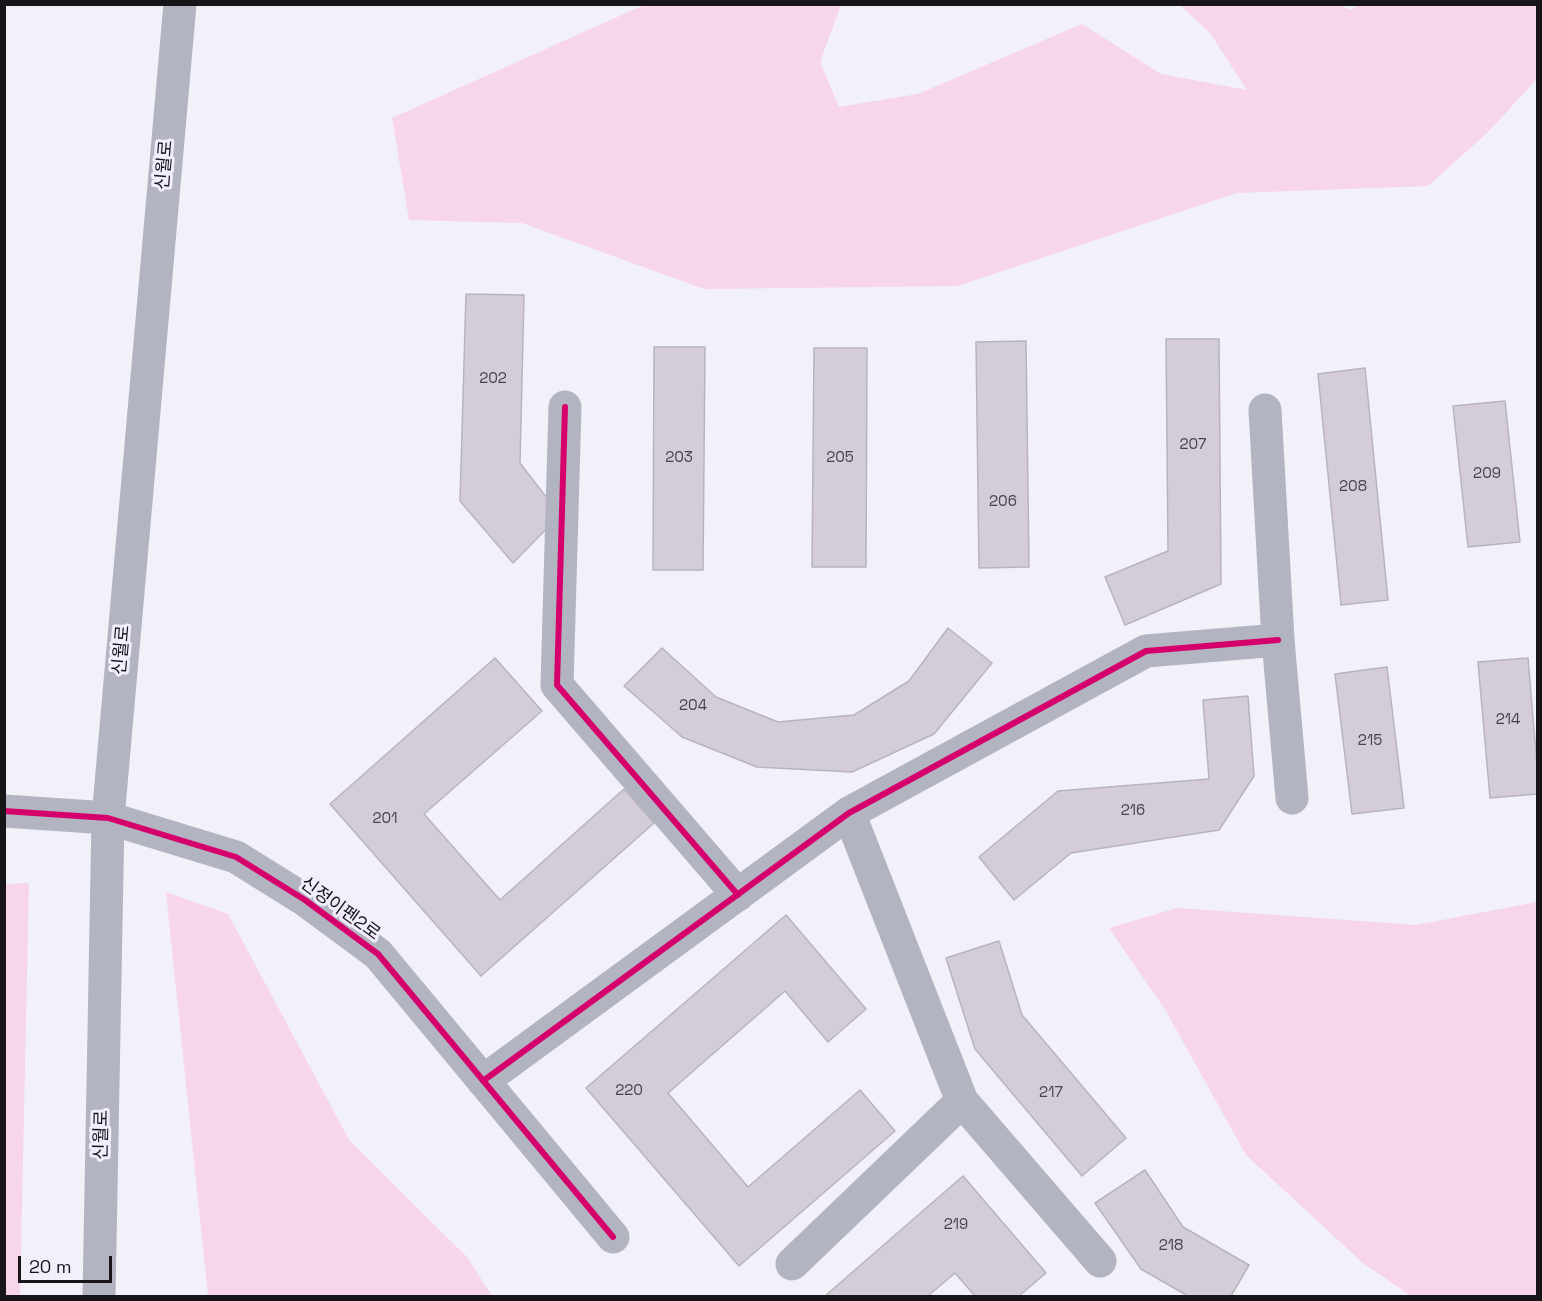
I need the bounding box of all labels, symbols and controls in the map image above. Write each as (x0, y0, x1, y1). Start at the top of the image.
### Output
street label: 신월로 (152, 139, 178, 191)
house number: 202 (479, 370, 507, 388)
house number: 207 (1180, 436, 1206, 454)
house number: 203 (665, 449, 693, 467)
house number: 205 (826, 449, 854, 467)
house number: 209 (1473, 465, 1501, 483)
house number: 208 (1339, 478, 1367, 496)
house number: 206 (989, 493, 1017, 511)
street label: 신월로 (109, 624, 135, 676)
house number: 204 (679, 697, 707, 715)
house number: 214 (1496, 711, 1520, 729)
house number: 215 (1358, 732, 1382, 750)
house number: 216 (1121, 802, 1145, 820)
house number: 201 (373, 810, 397, 828)
street label: 신정이펜2로 (296, 873, 384, 945)
house number: 220 (615, 1082, 643, 1100)
house number: 217 (1039, 1084, 1063, 1102)
street label: 신월로 (91, 1110, 113, 1160)
house number: 219 (944, 1216, 968, 1234)
house number: 218 (1159, 1237, 1183, 1255)
scale bar (21, 1244, 116, 1282)
text: 20 m (29, 1255, 72, 1278)

